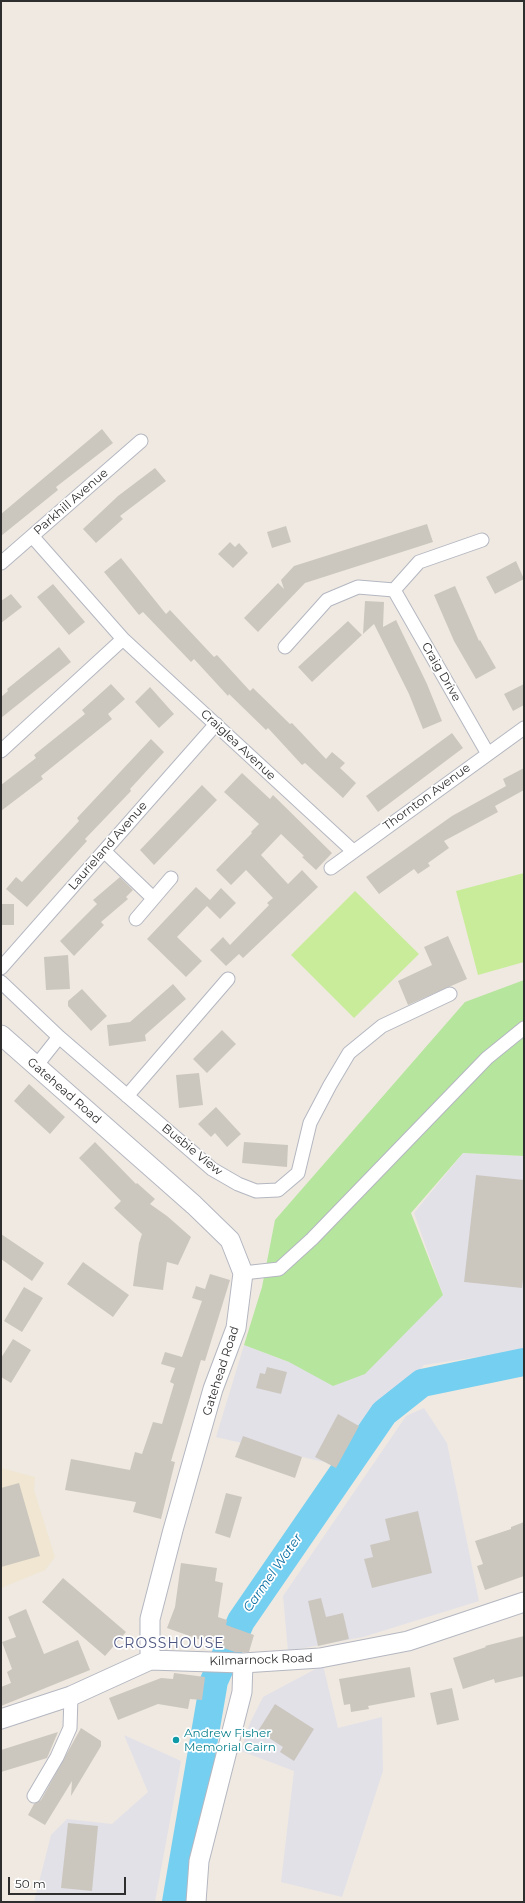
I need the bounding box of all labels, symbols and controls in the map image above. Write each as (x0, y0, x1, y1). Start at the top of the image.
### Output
street label: Parkhill Avenue (31, 466, 111, 538)
street label: Craig Drive (418, 640, 464, 704)
street label: Craiglea Avenue (198, 707, 278, 783)
street label: Thornton Avenue (381, 761, 473, 833)
street label: Laurieland Avenue (66, 799, 150, 893)
street label: Gatehead Road (24, 1055, 104, 1127)
street label: Busbie View (159, 1121, 225, 1179)
street label: Gatehead Road (200, 1324, 242, 1418)
water label: Carmel Water (240, 1531, 306, 1615)
district label: CROSSHOUSE (113, 1636, 225, 1652)
street label: Kilmarnock Road (209, 1651, 313, 1669)
place label: Andrew Fisher Memorial Cairn (184, 1726, 276, 1754)
marker: Andrew Fisher Memorial Cairn (171, 1735, 181, 1745)
scale bar (10, 1869, 128, 1895)
text: 50 m (15, 1876, 46, 1891)

